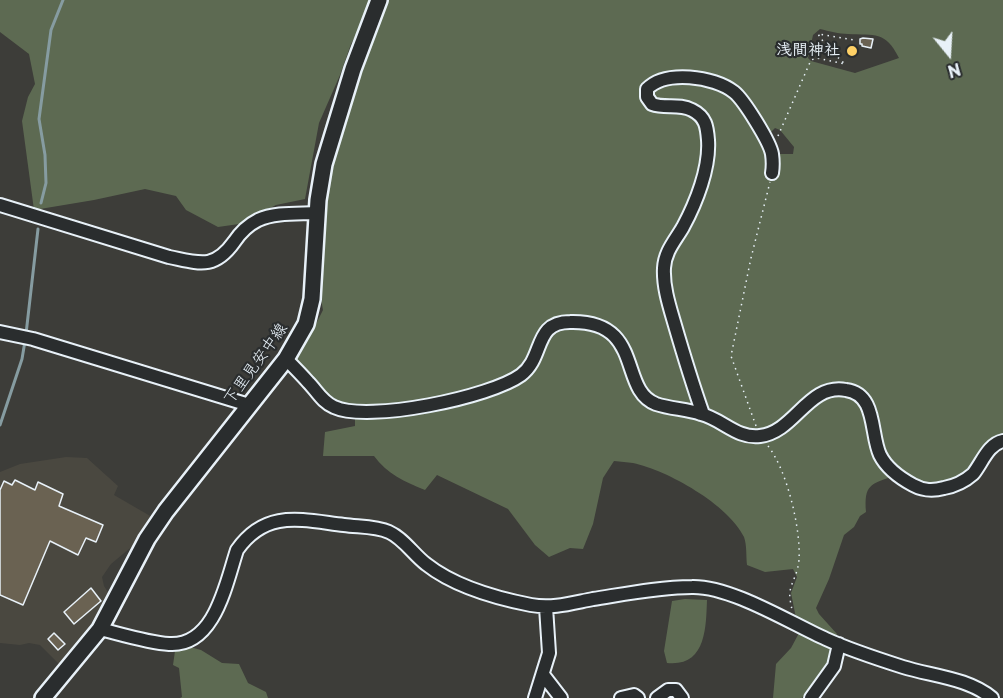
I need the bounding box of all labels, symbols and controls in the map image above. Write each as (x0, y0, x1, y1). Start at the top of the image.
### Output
north arrow (919, 24, 979, 84)
place label: 浅間神社 (776, 41, 840, 61)
marker: 浅間神社 (845, 44, 859, 58)
text: N (945, 58, 964, 84)
street label: 下里見安中線 (220, 320, 292, 408)

